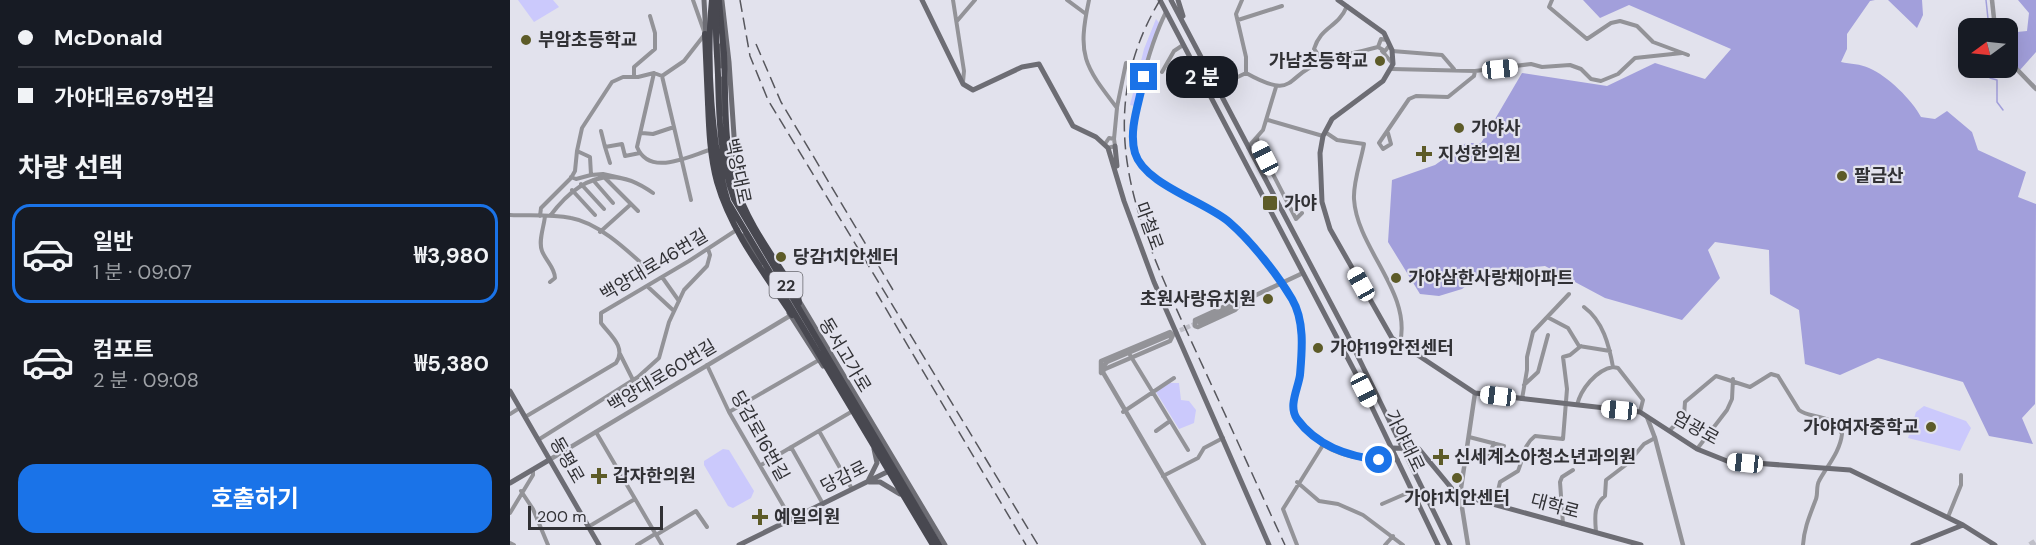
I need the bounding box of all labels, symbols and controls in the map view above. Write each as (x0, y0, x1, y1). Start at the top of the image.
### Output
north arrow (1958, 18, 2018, 78)
map controls (1958, 18, 2018, 78)
text: McDonald (54, 23, 163, 52)
place label: 부암초등학교 (538, 28, 637, 52)
marker: 부암초등학교 (519, 33, 533, 47)
place label: 가남초등학교 (1269, 49, 1368, 73)
marker: 가남초등학교 (1373, 54, 1387, 68)
callout: 2 분 (1165, 56, 1237, 98)
car (1481, 58, 1519, 80)
route end (1130, 63, 1157, 90)
text: 2 분 (1185, 64, 1219, 90)
text: 가야대로679번길 (54, 83, 215, 112)
place label: 가야사 (1471, 116, 1521, 140)
marker: 가야사 (1452, 121, 1466, 135)
street label: 백양대로 (719, 136, 757, 206)
car (1249, 138, 1281, 178)
place label: 지성한의원 (1438, 142, 1521, 166)
marker: 지성한의원 (1415, 145, 1433, 163)
text: 차량 선택 (18, 150, 124, 185)
place label: 팔금산 (1854, 164, 1904, 188)
marker: 팔금산 (1835, 169, 1849, 183)
place label: 가야 (1284, 191, 1318, 215)
marker: 가야 (1261, 194, 1279, 212)
street label: 마철로 (1129, 199, 1169, 253)
street label: 백양대로46번길 (596, 223, 712, 307)
icon: car (21, 227, 75, 281)
text: 일반 (93, 227, 133, 256)
text: ₩3,980 (414, 241, 489, 270)
place label: 당감1치안센터 (793, 245, 899, 269)
marker: 당감1치안센터 (774, 250, 788, 264)
text: 1 분 · 09:07 (93, 259, 192, 285)
car (1344, 264, 1378, 304)
place label: 가야삼한사랑채아파트 (1408, 266, 1574, 290)
marker: 가야삼한사랑채아파트 (1389, 271, 1403, 285)
road number: 22 (770, 272, 802, 298)
place label: 초원사랑유치원 (1140, 287, 1256, 311)
marker: 초원사랑유치원 (1261, 292, 1275, 306)
street label: 동서고가로 (813, 313, 877, 397)
street label: 백양대로60번길 (603, 334, 721, 418)
icon: car (21, 335, 75, 389)
text: 컴포트 (93, 335, 154, 364)
place label: 가야119안전센터 (1330, 336, 1454, 360)
marker: 가야119안전센터 (1311, 341, 1325, 355)
text: ₩5,380 (414, 349, 489, 378)
text: 2 분 · 09:08 (93, 367, 199, 393)
car (1348, 370, 1380, 410)
car (1479, 385, 1517, 407)
street label: 당감로16번길 (725, 387, 795, 485)
car (1600, 399, 1638, 421)
street label: 엄광로 (1668, 405, 1724, 451)
street label: 가야대로 (1380, 406, 1430, 476)
place label: 가야여자중학교 (1803, 415, 1919, 439)
marker: 가야여자중학교 (1924, 420, 1938, 434)
street label: 동평로 (544, 432, 590, 488)
place label: 신세계소아청소년과의원 (1454, 445, 1636, 469)
route start (1365, 446, 1392, 473)
marker: 신세계소아청소년과의원 (1432, 448, 1450, 466)
car (1726, 452, 1764, 474)
street label: 당감로 (816, 455, 872, 499)
button: 호출하기 (18, 464, 492, 533)
place label: 갑자한의원 (613, 464, 696, 488)
marker: 갑자한의원 (590, 467, 608, 485)
marker: 가야1치안센터 (1450, 471, 1464, 485)
place label: 가야1치안센터 (1404, 486, 1510, 510)
street label: 대학로 (1528, 488, 1582, 524)
scale bar (528, 503, 663, 530)
place label: 예일의원 (774, 505, 840, 529)
text: 200 m (537, 506, 586, 527)
marker: 예일의원 (751, 508, 769, 526)

